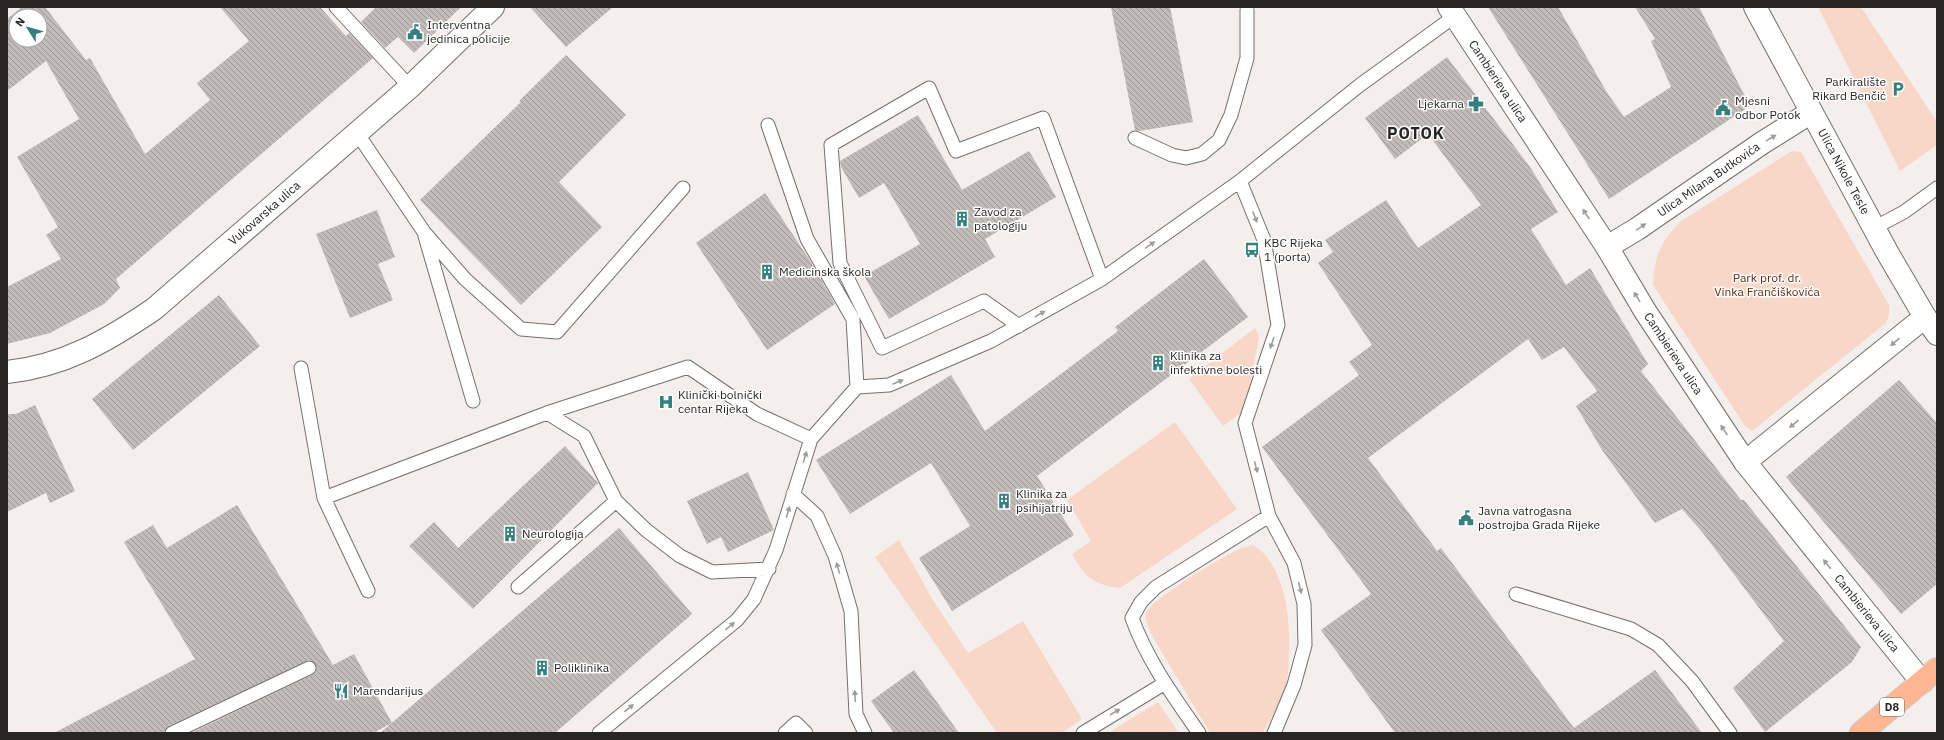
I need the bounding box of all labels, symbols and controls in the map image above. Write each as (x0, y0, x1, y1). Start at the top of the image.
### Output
north arrow (8, 8, 48, 48)
text: N (12, 15, 28, 29)
place label: Interventna jedinica policije (427, 17, 511, 46)
public building icon: Interventna jedinica policije (406, 23, 424, 41)
street label: Cambierieva ulica (1466, 37, 1531, 126)
place label: Parkiralište Rikard Benčić (1812, 74, 1886, 103)
parking icon: Parkiralište Rikard Benčić (1889, 80, 1907, 98)
place label: Mjesni odbor Potok (1735, 93, 1801, 122)
pharmacy icon: Ljekarna (1467, 95, 1485, 113)
place label: Ljekarna (1418, 96, 1465, 111)
public building icon: Mjesni odbor Potok (1714, 99, 1732, 117)
district label: POTOK (1387, 123, 1445, 143)
street label: Ulica Nikole Tesle (1815, 126, 1874, 217)
one-way arrow (1765, 134, 1777, 141)
street label: Ulica Milana Butkovića (1654, 138, 1763, 220)
street label: Vukovarska ulica (225, 177, 304, 248)
place label: Zavod za patologiju (974, 204, 1027, 233)
one-way arrow (1582, 209, 1590, 219)
building icon: Zavod za patologiju (953, 210, 971, 228)
one-way arrow (1252, 211, 1258, 223)
one-way arrow (1636, 223, 1646, 231)
place label: KBC Rijeka 1 (porta) (1264, 235, 1323, 264)
one-way arrow (1145, 241, 1155, 249)
bus stop icon: KBC Rijeka 1 (porta) (1243, 241, 1261, 259)
building icon: Medicinska škola (758, 263, 776, 281)
place label: Medicinska škola (779, 264, 871, 279)
park label: Park prof. dr. Vinka Frančiškovića (1714, 270, 1820, 299)
one-way arrow (1634, 291, 1641, 303)
street label: Cambierieva ulica (1641, 309, 1707, 398)
one-way arrow (1034, 311, 1046, 317)
one-way arrow (1269, 337, 1275, 349)
one-way arrow (1890, 338, 1900, 347)
place label: Klinika za infektivne bolesti (1170, 348, 1262, 377)
building icon: Klinika za infektivne bolesti (1149, 354, 1167, 372)
one-way arrow (892, 378, 904, 384)
place label: Klinički bolnički centar Rijeka (678, 387, 762, 416)
hospital icon: Klinički bolnički centar Rijeka (657, 393, 675, 411)
one-way arrow (1789, 420, 1799, 428)
one-way arrow (1720, 424, 1727, 435)
one-way arrow (802, 451, 808, 463)
one-way arrow (1254, 461, 1260, 473)
place label: Klinika za psihijatriju (1016, 486, 1072, 515)
building icon: Klinika za psihijatriju (995, 492, 1013, 510)
place label: Javna vatrogasna postrojba Grada Rijeke (1478, 503, 1601, 532)
one-way arrow (785, 506, 791, 518)
public building icon: Javna vatrogasna postrojba Grada Rijeke (1457, 509, 1475, 527)
building icon: Neurologija (501, 525, 519, 543)
place label: Neurologija (522, 526, 584, 541)
one-way arrow (1823, 559, 1832, 570)
one-way arrow (835, 562, 841, 574)
street label: Cambierieva ulica (1831, 571, 1903, 655)
one-way arrow (1298, 582, 1304, 595)
one-way arrow (724, 622, 735, 631)
building icon: Poliklinika (533, 659, 551, 677)
place label: Poliklinika (554, 660, 610, 675)
restaurant icon: Marendarijus (332, 682, 350, 700)
place label: Marendarijus (353, 683, 423, 698)
one-way arrow (852, 690, 859, 702)
road number: D8 (1880, 698, 1904, 716)
one-way arrow (623, 704, 634, 713)
one-way arrow (1109, 708, 1121, 715)

